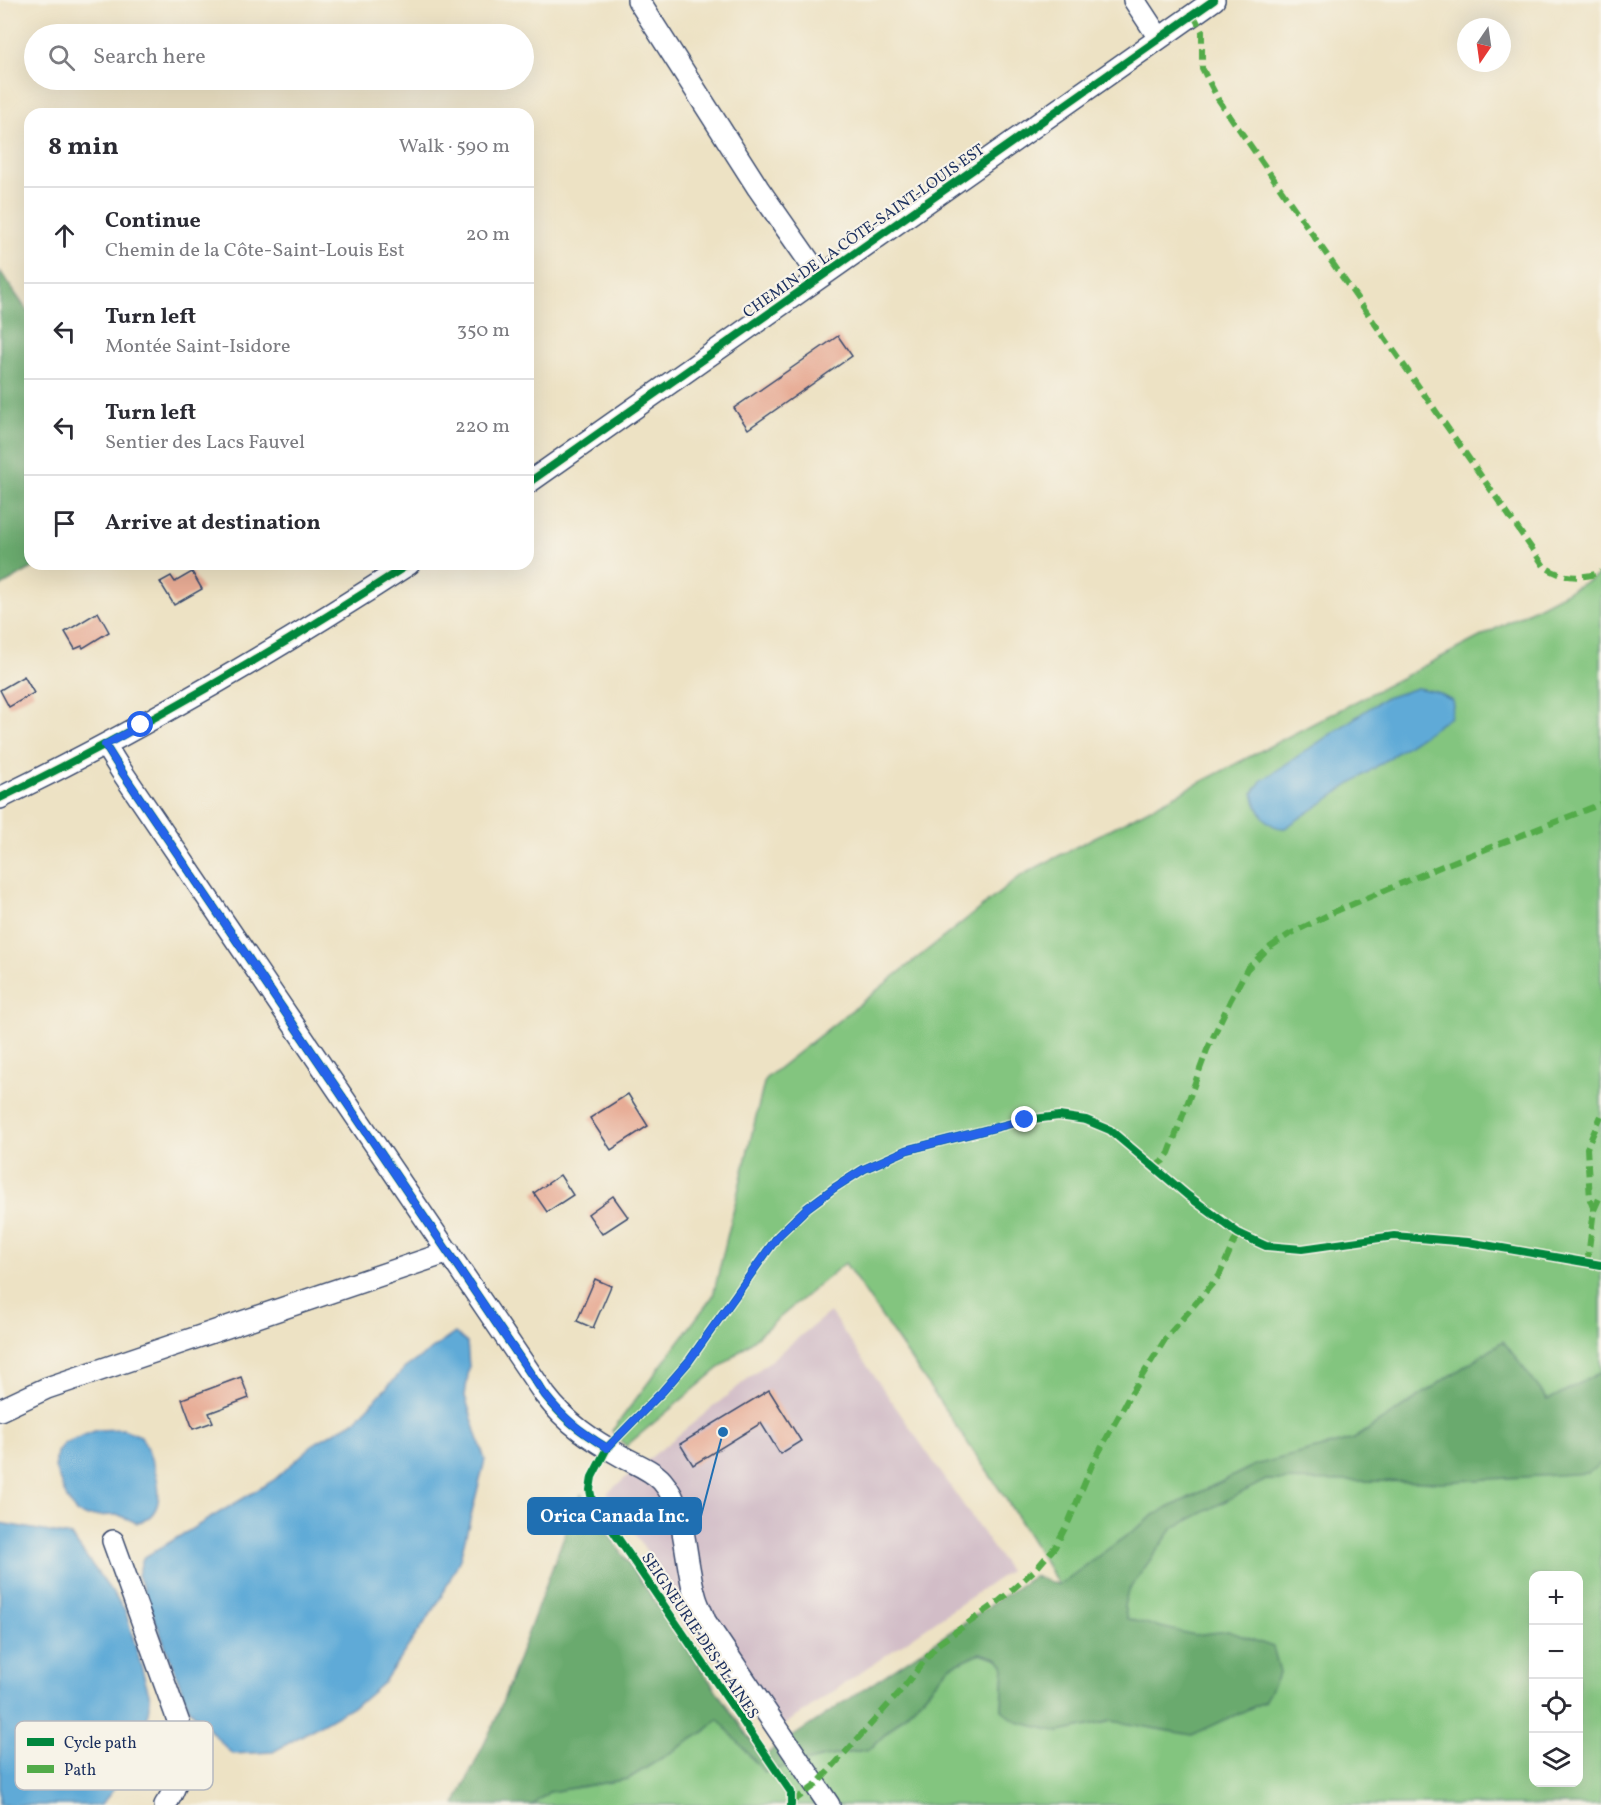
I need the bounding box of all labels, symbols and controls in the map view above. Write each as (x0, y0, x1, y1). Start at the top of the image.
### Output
north arrow (1457, 18, 1511, 72)
search box (24, 24, 534, 90)
icon: search (45, 41, 78, 74)
text: Search here (93, 42, 206, 73)
text: 8 min (48, 129, 119, 165)
text: Walk · 590 m (399, 133, 510, 161)
street label: CHEMIN DE LA CÔTE-SAINT-LOUIS EST (738, 139, 989, 324)
text: Continue (105, 206, 201, 237)
icon: ahead (48, 219, 81, 252)
text: 20 m (466, 221, 510, 249)
text: Chemin de la Côte-Saint-Louis Est (105, 237, 405, 265)
text: Turn left (105, 302, 196, 333)
icon: left (48, 315, 81, 348)
text: 350 m (457, 317, 510, 345)
text: Montée Saint-Isidore (105, 333, 290, 361)
text: Turn left (105, 398, 196, 429)
icon: left (48, 411, 81, 444)
text: 220 m (455, 413, 510, 441)
text: Sentier des Lacs Fauvel (105, 429, 305, 457)
icon: arrive (48, 507, 81, 540)
text: Arrive at destination (105, 508, 321, 539)
route start (127, 711, 153, 737)
route end (1011, 1106, 1037, 1132)
callout: Orica Canada Inc. (528, 1498, 701, 1534)
text: Orica Canada Inc. (540, 1505, 690, 1530)
street label: SEIGNEURIE DES PLAINES (635, 1549, 763, 1724)
map controls (1529, 1571, 1583, 1787)
button: + (1529, 1571, 1583, 1625)
button: − (1529, 1625, 1583, 1679)
button: locate (1529, 1679, 1583, 1733)
legend (15, 1721, 213, 1790)
text: Cycle path (64, 1733, 137, 1755)
button: layers (1529, 1733, 1583, 1787)
text: Path (64, 1760, 96, 1782)

